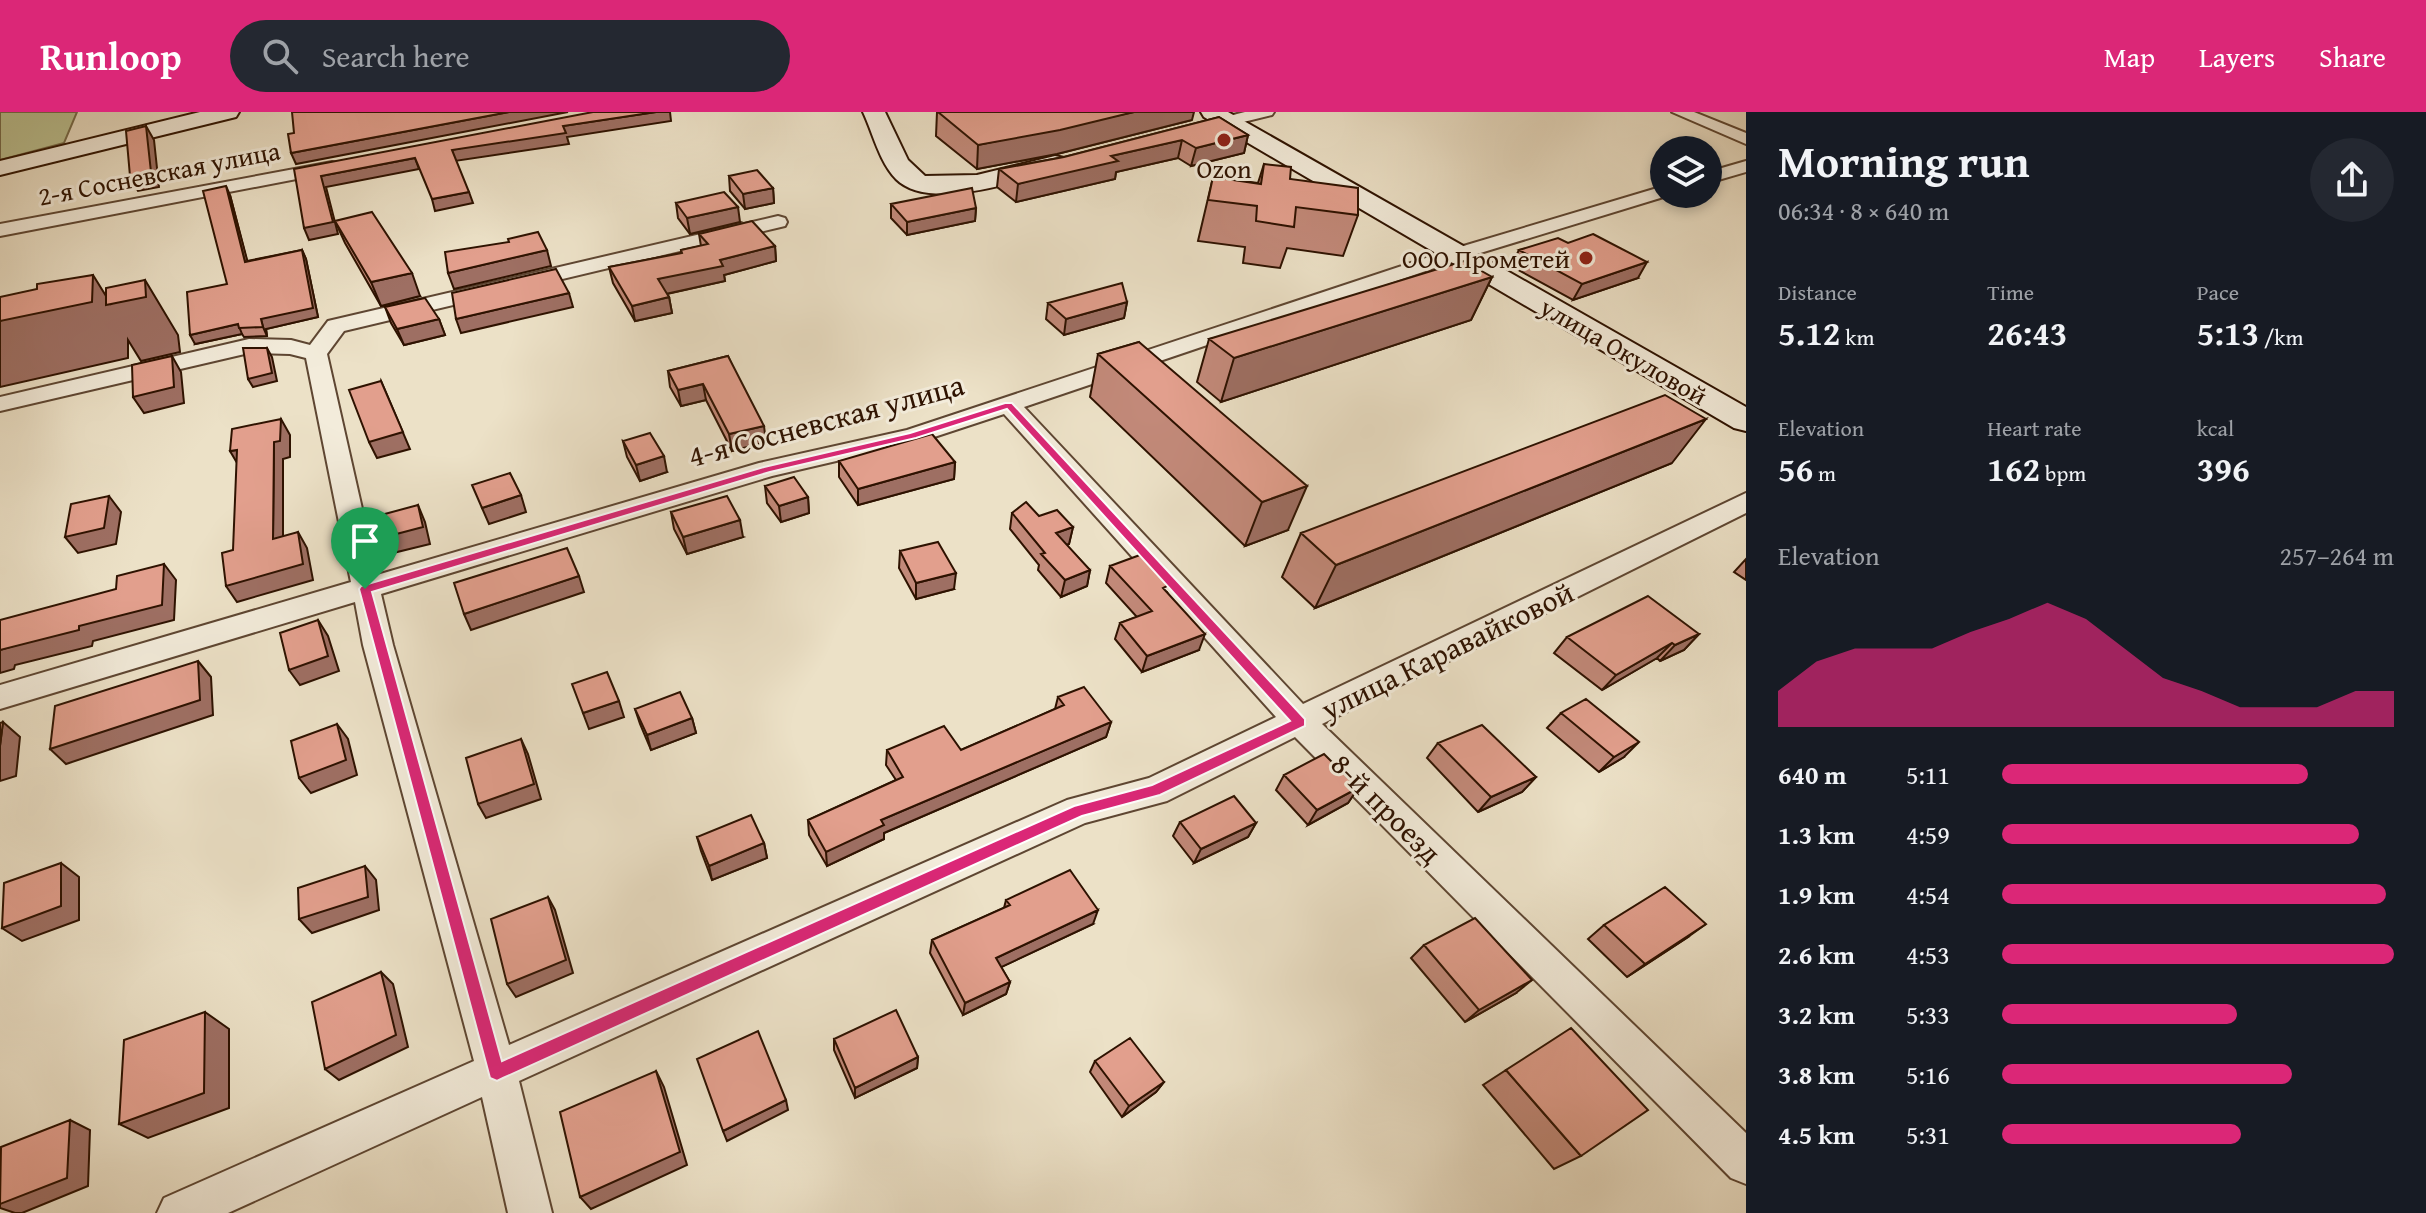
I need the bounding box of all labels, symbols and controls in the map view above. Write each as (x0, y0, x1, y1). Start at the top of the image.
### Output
search box (230, 20, 790, 92)
text: Runloop (40, 28, 182, 84)
icon: search (258, 34, 302, 78)
text: Search here (322, 34, 470, 78)
text: Map (2104, 36, 2155, 77)
text: Layers (2199, 36, 2275, 77)
text: Share (2319, 36, 2386, 77)
text: Morning run (1778, 129, 2029, 193)
street label: 2-я Сосневская улица (35, 130, 284, 216)
marker: Ozon (1215, 131, 1233, 149)
map controls (1650, 136, 1722, 208)
button: layers (1650, 136, 1722, 208)
button: share (2310, 138, 2394, 222)
place label: Ozon (1196, 149, 1252, 188)
text: 06:34 · 8 × 640 m (1778, 191, 1949, 230)
place label: ООО Прометей (1402, 239, 1570, 278)
marker: ООО Прометей (1577, 249, 1595, 267)
text: Distance (1778, 276, 1857, 308)
text: Time (1987, 276, 2034, 308)
text: Pace (2197, 276, 2239, 308)
street label: улица Окуловой (1532, 287, 1715, 415)
text: 5.12 (1778, 308, 1840, 357)
text: 26:43 (1987, 308, 2067, 357)
text: 5:13 (2197, 308, 2259, 357)
text: km (1840, 321, 1874, 353)
text: /km (2259, 321, 2304, 353)
street label: 4-я Сосневская улица (683, 362, 969, 478)
text: Elevation (1778, 412, 1864, 444)
text: Heart rate (1987, 412, 2082, 444)
text: kcal (2197, 412, 2234, 444)
text: 56 (1778, 444, 1813, 493)
text: 162 (1987, 444, 2040, 493)
text: 396 (2197, 444, 2250, 493)
text: m (1813, 457, 1836, 489)
text: bpm (2040, 457, 2086, 489)
pin (331, 507, 399, 589)
icon: arrive (343, 519, 387, 563)
text: Elevation (1778, 536, 1880, 575)
text: 257–264 m (2280, 536, 2394, 575)
street label: улица Каравайковой (1312, 570, 1581, 731)
street label: 8-й проезд (1322, 743, 1452, 873)
text: 640 m (1778, 755, 1846, 794)
text: 5:11 (1906, 755, 1950, 794)
text: 1.3 km (1778, 815, 1855, 854)
text: 4:59 (1906, 815, 1950, 854)
text: 1.9 km (1778, 875, 1855, 914)
text: 4:54 (1906, 875, 1950, 914)
text: 2.6 km (1778, 935, 1855, 974)
text: 4:53 (1906, 935, 1950, 974)
text: 3.2 km (1778, 995, 1855, 1034)
text: 5:33 (1906, 995, 1950, 1034)
text: 3.8 km (1778, 1055, 1855, 1094)
text: 5:16 (1906, 1055, 1950, 1094)
text: 4.5 km (1778, 1115, 1855, 1154)
text: 5:31 (1906, 1115, 1950, 1154)

